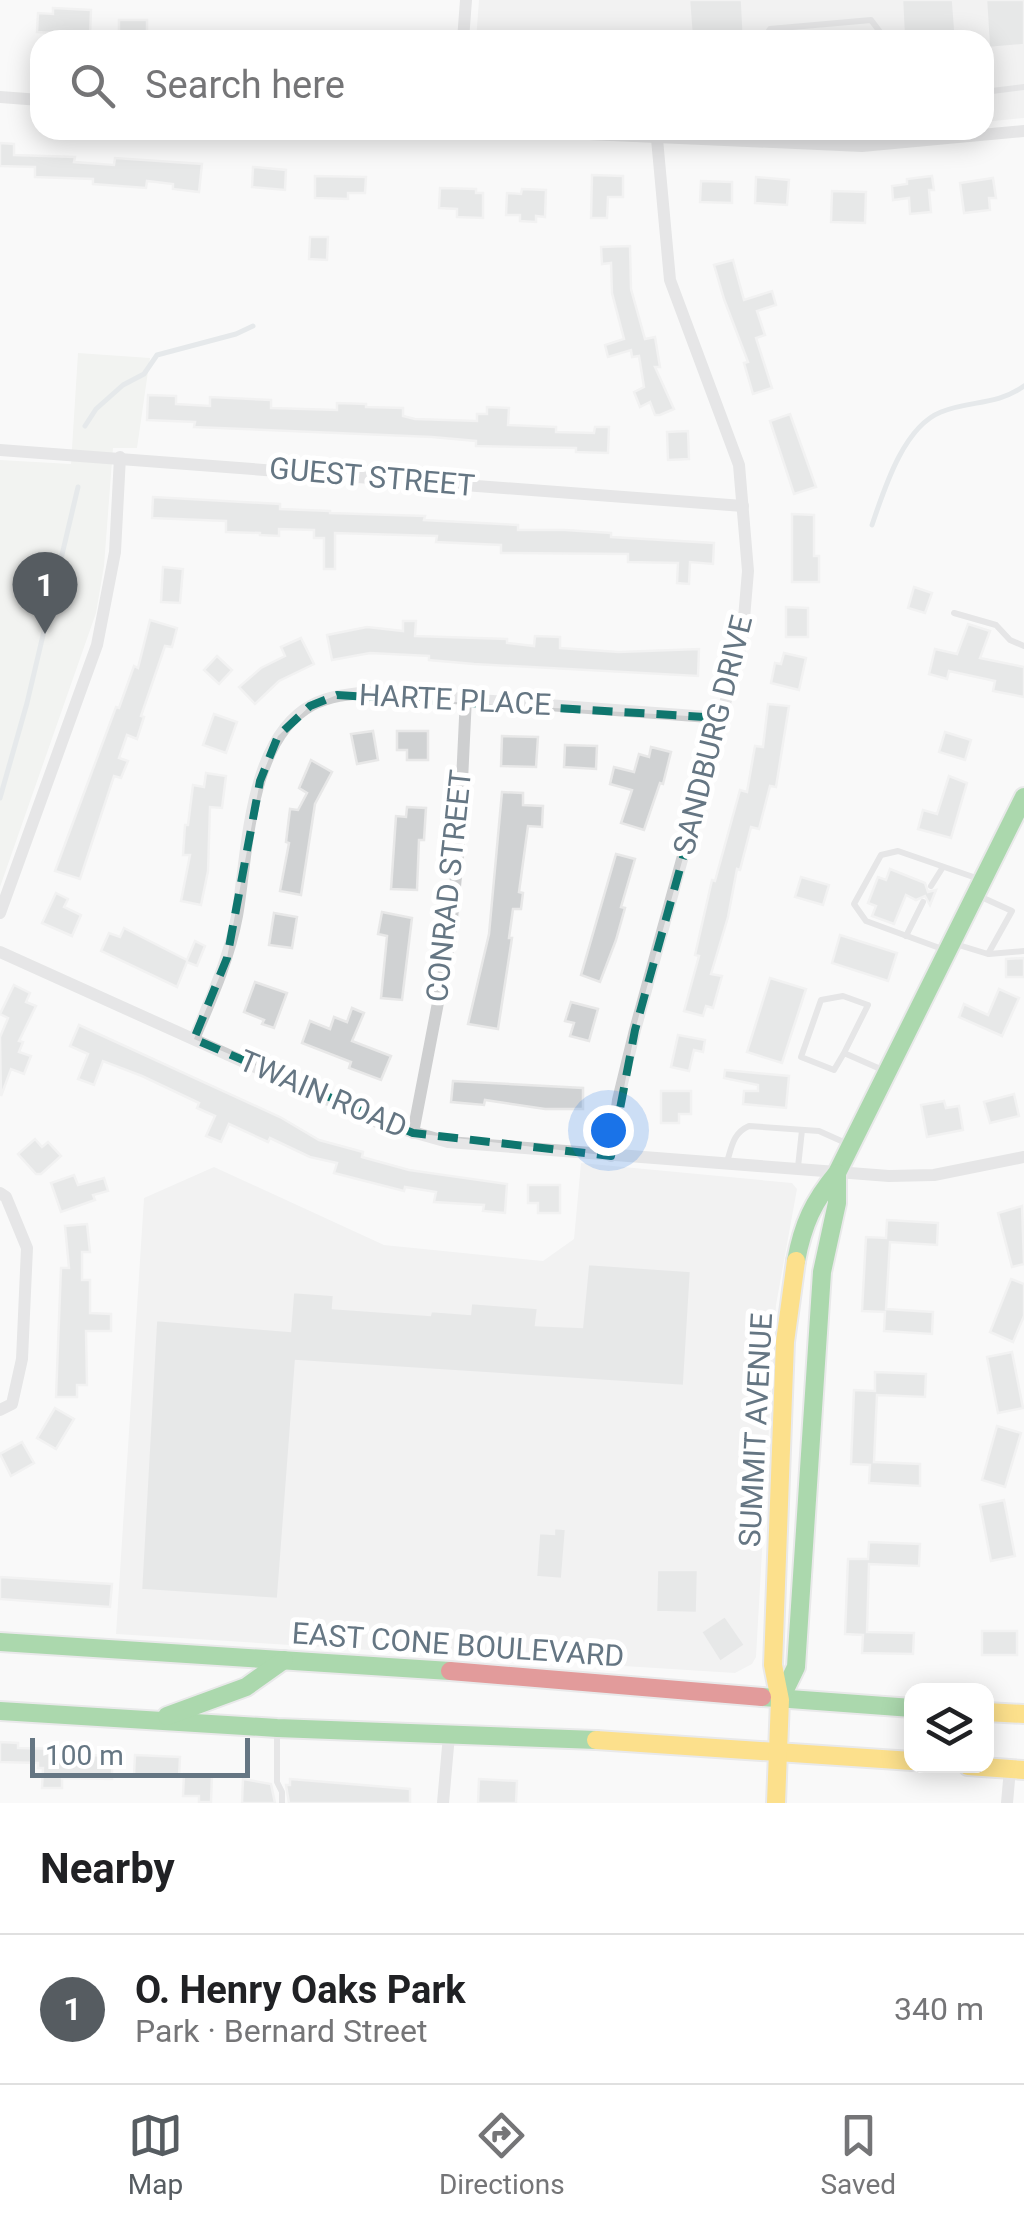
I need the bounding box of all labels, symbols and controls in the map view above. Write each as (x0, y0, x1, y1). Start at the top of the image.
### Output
search box (30, 30, 994, 140)
icon: search (65, 58, 120, 113)
text: Search here (145, 63, 345, 107)
street label: GUEST STREET (268, 450, 476, 503)
pin: 1 (12, 552, 78, 634)
street label: SANDBURG DRIVE (666, 612, 759, 858)
street label: HARTE PLACE (358, 677, 552, 722)
street label: CONRAD STREET (419, 768, 478, 1004)
street label: TWAIN ROAD (234, 1043, 412, 1145)
your location (583, 1105, 634, 1156)
street label: SUMMIT AVENUE (732, 1312, 779, 1548)
street label: EAST CONE BOULEVARD (291, 1615, 625, 1674)
map controls (904, 1683, 994, 1773)
button: layers (904, 1683, 994, 1773)
scale bar (30, 1733, 250, 1778)
text: 100 m (45, 1739, 124, 1772)
text: Nearby (40, 1844, 175, 1893)
text: O. Henry Oaks Park (135, 1968, 466, 2012)
text: 1 (63, 1990, 82, 2028)
text: 340 m (894, 1990, 984, 2028)
text: Park · Bernard Street (135, 2012, 428, 2050)
tab: Map (128, 2108, 183, 2201)
tab: Directions (439, 2108, 565, 2201)
tab: Saved (820, 2108, 896, 2201)

